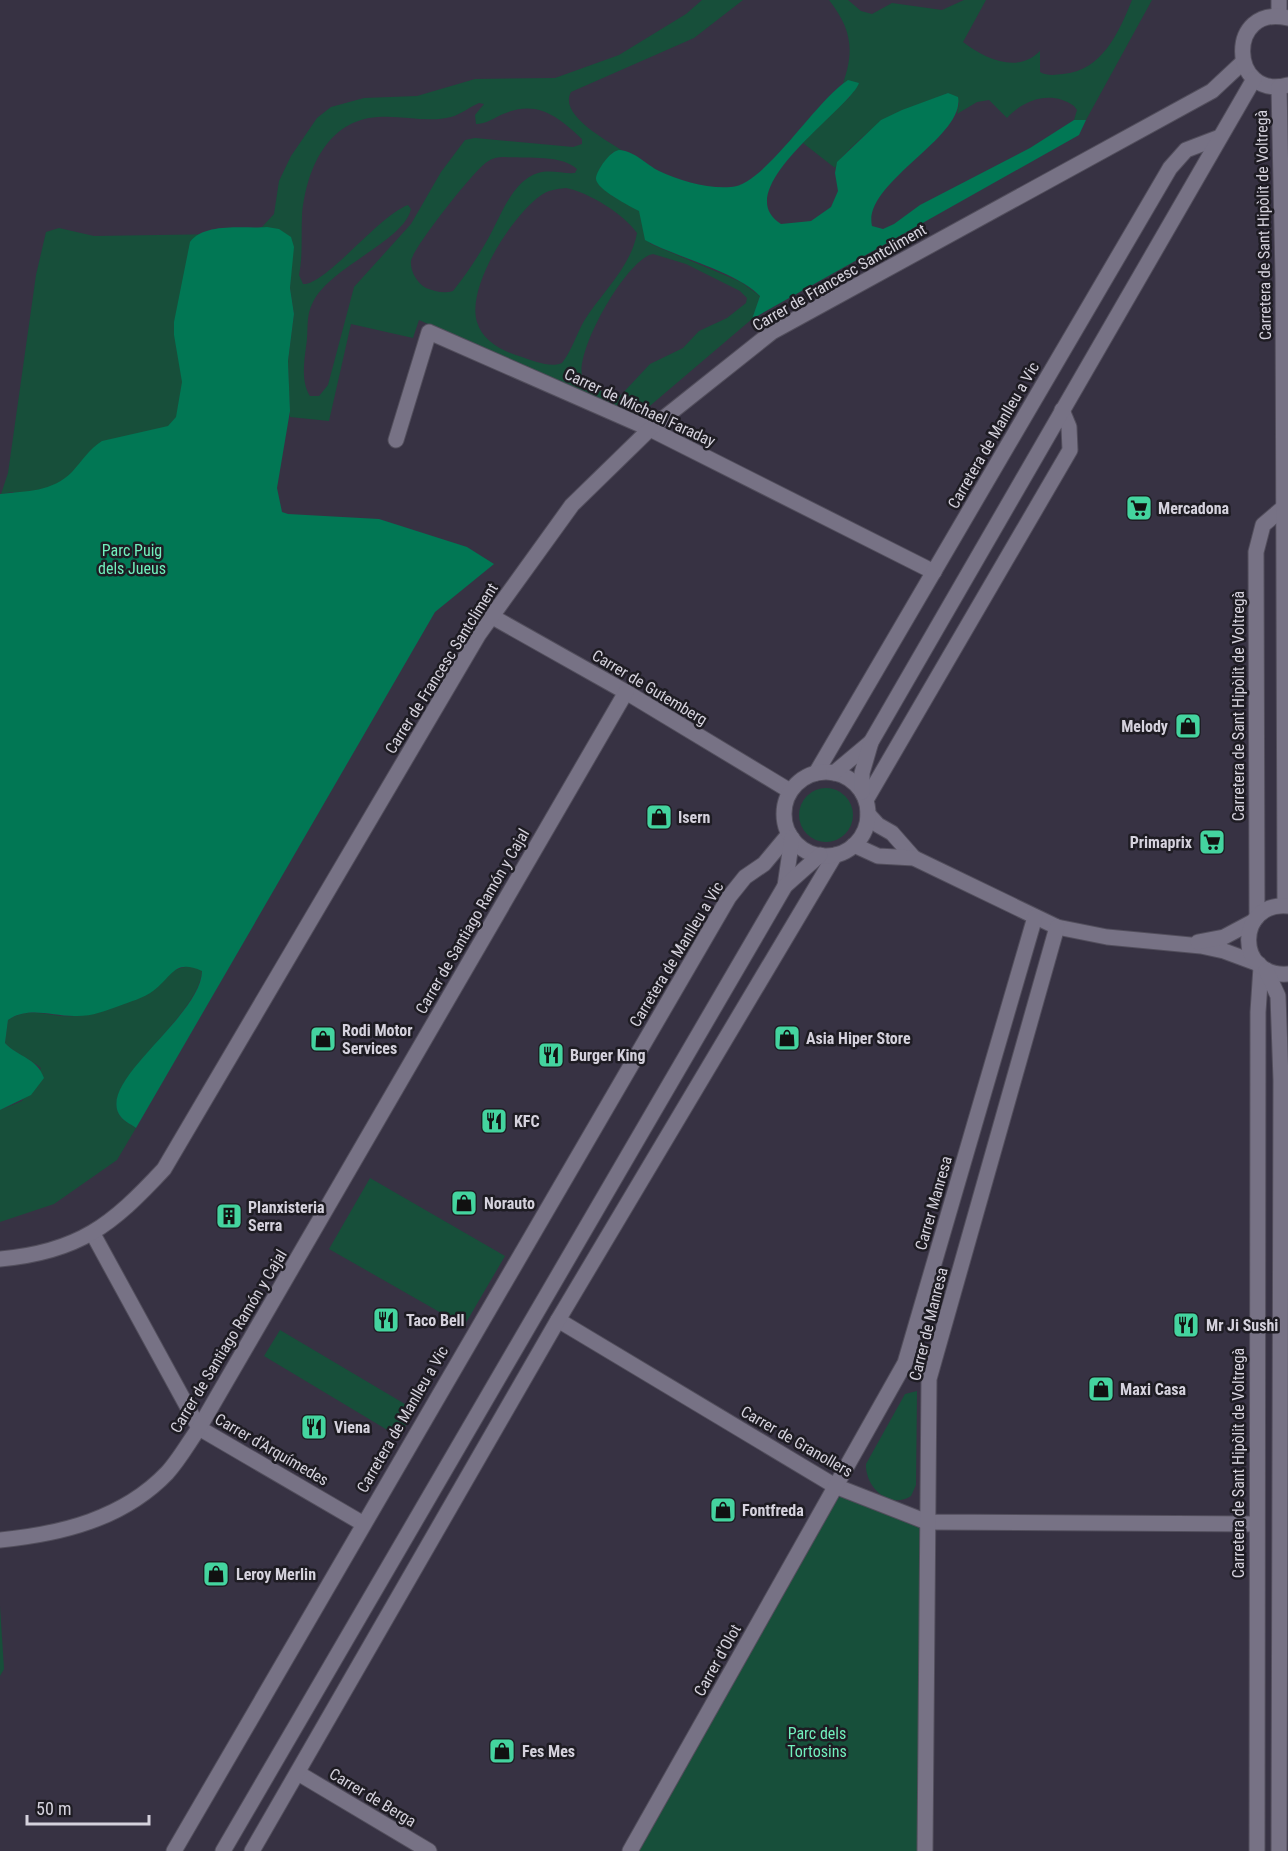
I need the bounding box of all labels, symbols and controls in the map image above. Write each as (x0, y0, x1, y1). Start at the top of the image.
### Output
street label: Carretera de Sant Hipòlit de Voltregà (1252, 110, 1275, 340)
street label: Carrer de Francesc Santcliment (749, 220, 930, 335)
street label: Carretera de Manlleu a Vic (944, 359, 1043, 512)
street label: Carrer de Michael Faraday (561, 364, 719, 451)
supermarket icon: Mercadona (1124, 493, 1154, 523)
place label: Mercadona (1158, 499, 1230, 518)
park label: Parc Puig dels Jueus (98, 541, 166, 578)
street label: Carrer de Francesc Santcliment (381, 579, 502, 757)
street label: Carretera de Sant Hipòlit de Voltregà (1229, 591, 1248, 821)
street label: Carrer de Gutemberg (589, 646, 711, 729)
shop icon: Melody (1173, 711, 1203, 741)
place label: Melody (1121, 717, 1168, 736)
shop icon: Isern (644, 802, 674, 832)
place label: Isern (678, 808, 711, 827)
street label: Carrer de Santiago Ramón y Cajal (412, 825, 533, 1017)
supermarket icon: Primaprix (1197, 827, 1227, 857)
place label: Primaprix (1130, 833, 1193, 852)
street label: Carretera de Manlleu a Vic (625, 878, 727, 1030)
place label: Rodi Motor Services (342, 1021, 413, 1058)
shop icon: Asia Hiper Store (772, 1023, 802, 1053)
shop icon: Rodi Motor Services (308, 1024, 338, 1054)
place label: Asia Hiper Store (806, 1029, 911, 1048)
restaurant icon: Burger King (536, 1040, 566, 1070)
place label: Burger King (570, 1046, 646, 1065)
restaurant icon: KFC (479, 1106, 509, 1136)
place label: KFC (514, 1112, 540, 1131)
street label: Carrer Manresa (911, 1154, 956, 1252)
shop icon: Norauto (449, 1188, 479, 1218)
place label: Norauto (484, 1194, 535, 1213)
place label: Planxisteria Serra (248, 1198, 325, 1235)
building icon: Planxisteria Serra (214, 1201, 244, 1231)
street label: Carrer de Santiago Ramón y Cajal (166, 1246, 291, 1436)
street label: Carrer de Manresa (905, 1265, 952, 1383)
restaurant icon: Taco Bell (371, 1305, 401, 1335)
restaurant icon: Mr Ji Sushi (1171, 1310, 1201, 1340)
place label: Taco Bell (406, 1311, 465, 1330)
place label: Mr Ji Sushi (1206, 1316, 1278, 1335)
street label: Carretera de Manlleu a Vic (353, 1343, 452, 1496)
street label: Carretera de Sant Hipòlit de Voltregà (1229, 1348, 1248, 1578)
shop icon: Maxi Casa (1086, 1374, 1116, 1404)
place label: Maxi Casa (1120, 1380, 1187, 1399)
street label: Carrer de Granollers (737, 1402, 856, 1481)
street label: Carrer d'Arquímedes (212, 1409, 332, 1490)
restaurant icon: Viena (299, 1412, 329, 1442)
place label: Viena (334, 1418, 371, 1437)
shop icon: Fontfreda (708, 1495, 738, 1525)
place label: Fontfreda (742, 1501, 804, 1520)
shop icon: Leroy Merlin (201, 1559, 231, 1589)
place label: Leroy Merlin (236, 1565, 316, 1584)
street label: Carrer d'Olot (690, 1621, 745, 1699)
park label: Parc dels Tortosins (787, 1724, 847, 1761)
shop icon: Fes Mes (487, 1736, 517, 1766)
place label: Fes Mes (522, 1742, 575, 1761)
street label: Carrer de Berga (326, 1764, 420, 1831)
scale bar (27, 1788, 148, 1826)
text: 50 m (36, 1798, 71, 1819)

